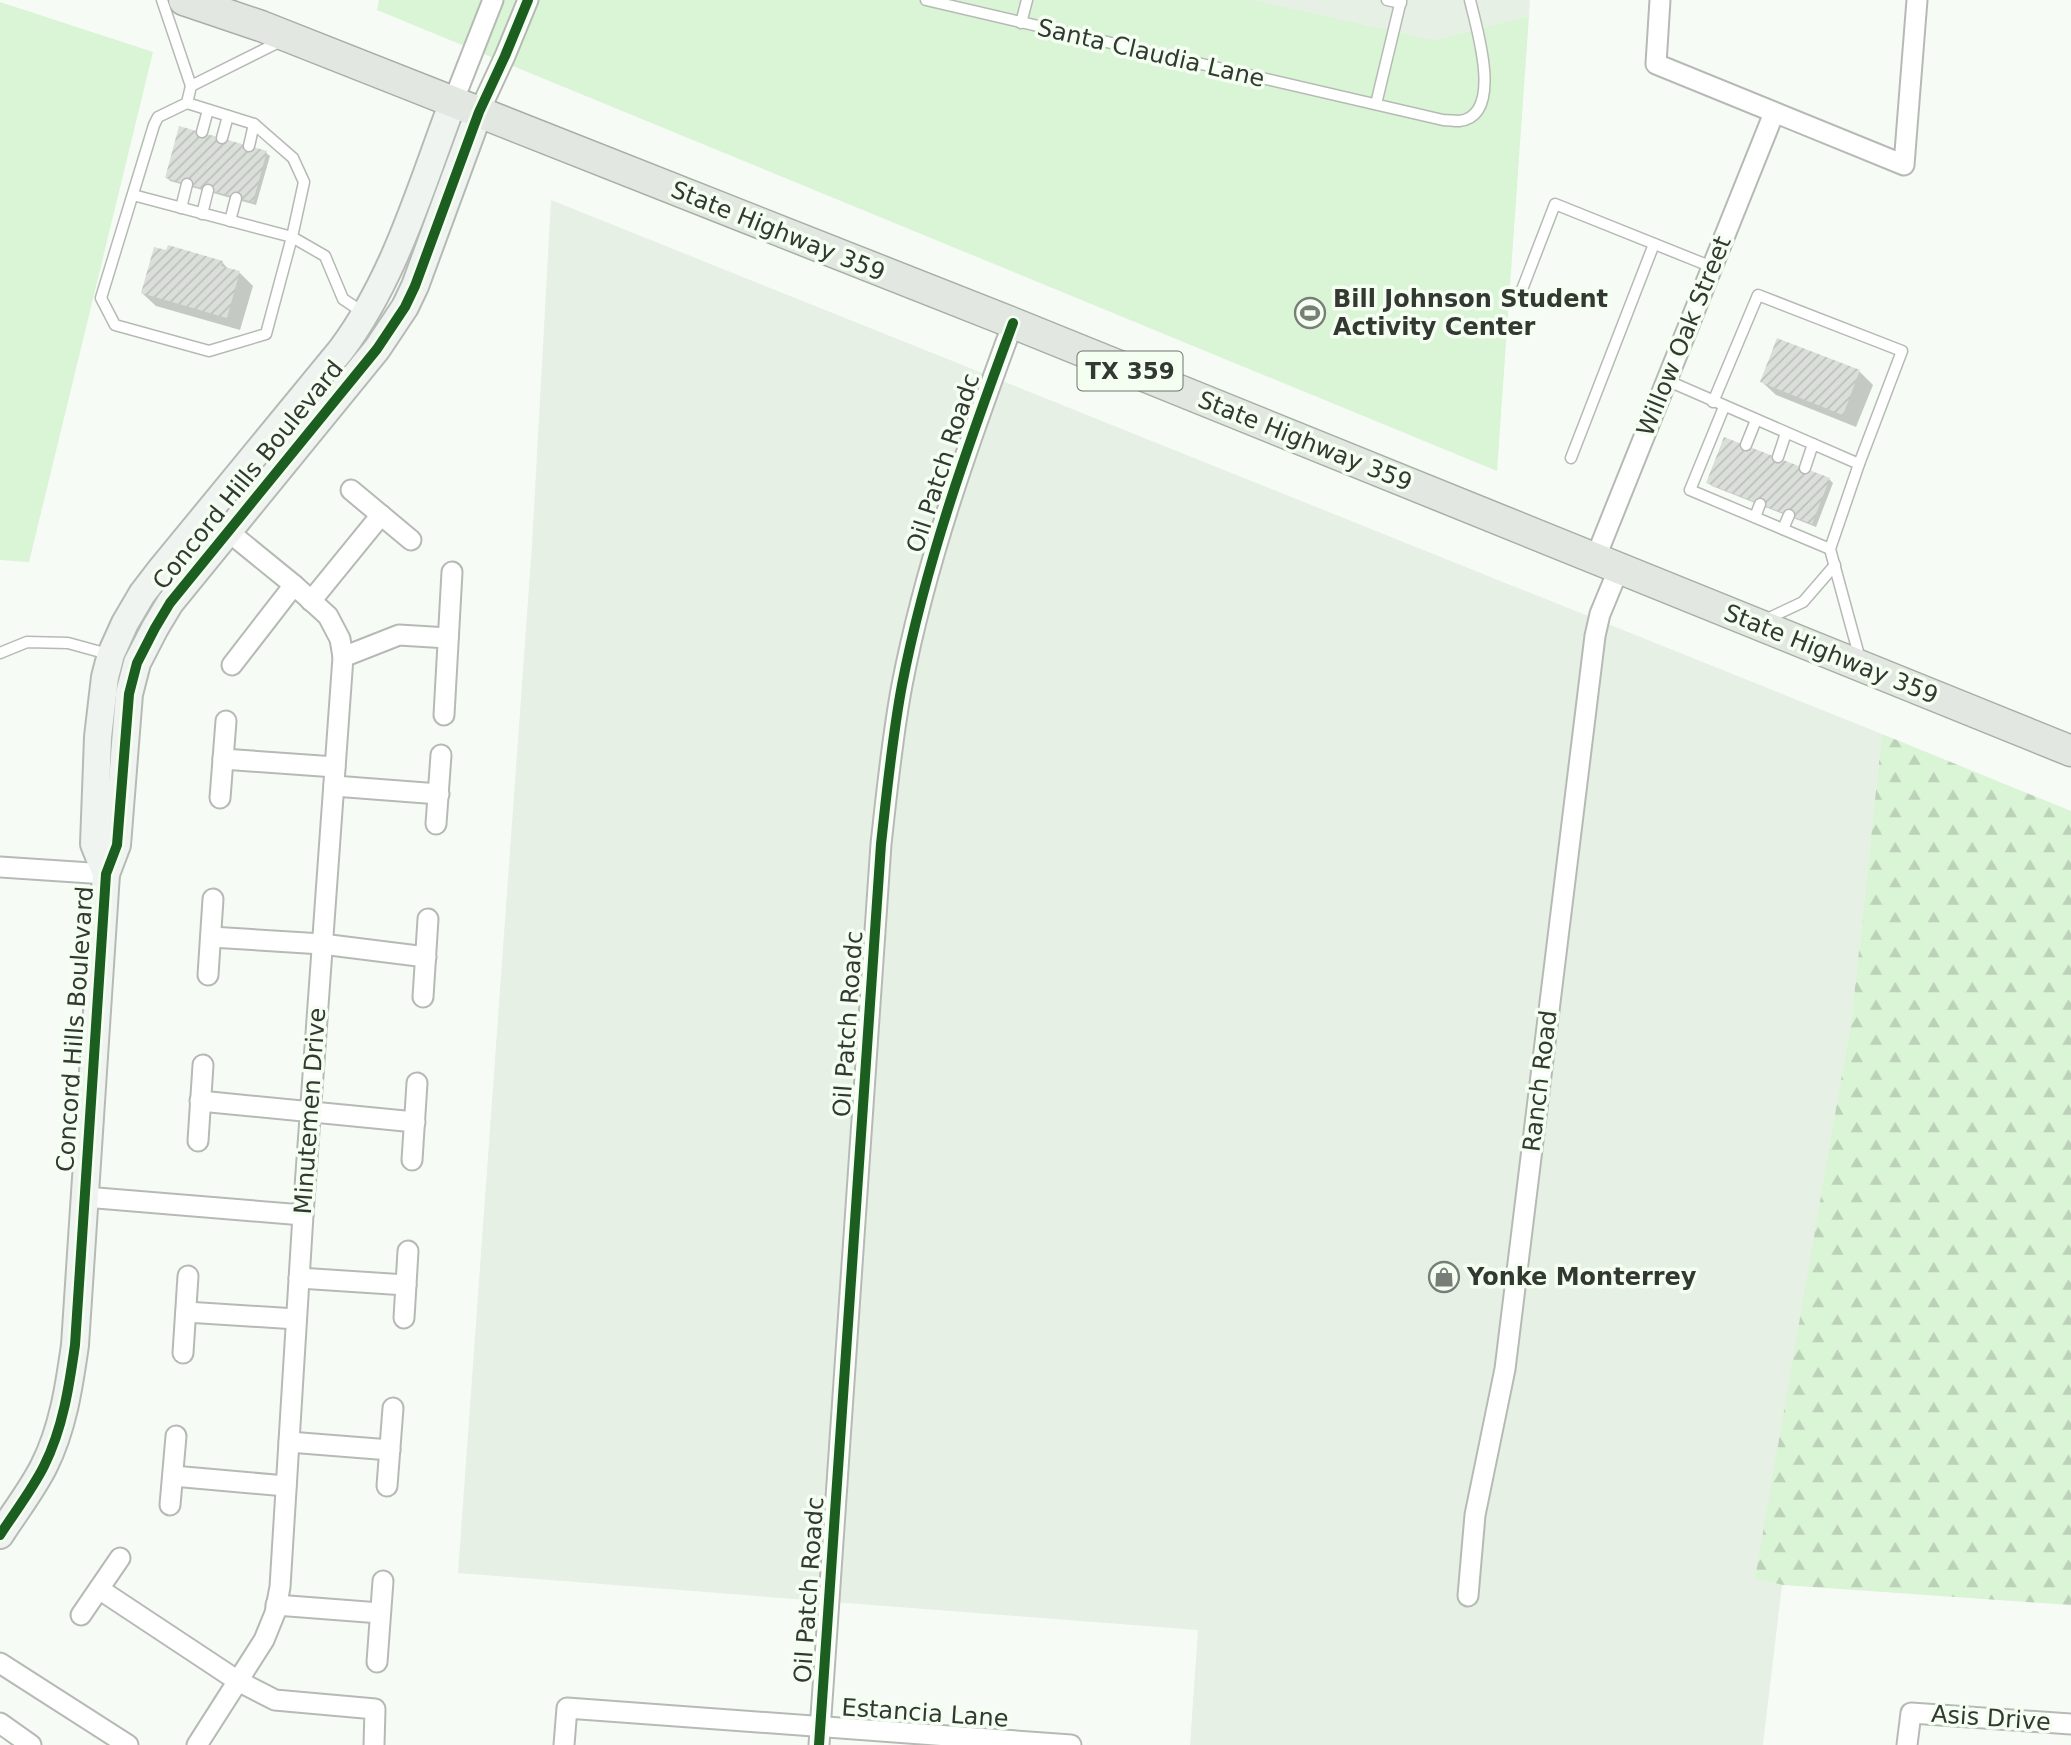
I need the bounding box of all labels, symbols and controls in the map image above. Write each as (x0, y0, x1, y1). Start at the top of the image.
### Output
street label: Santa Claudia Lane (1035, 13, 1267, 93)
street label: State Highway 359 (667, 175, 889, 287)
street label: Willow Oak Street (1631, 232, 1737, 440)
place label: Bill Johnson Student Activity Center (1333, 285, 1608, 341)
sports icon: Bill Johnson Student Activity Center (1293, 296, 1327, 330)
road number: TX 359 (1078, 352, 1182, 390)
street label: Concord Hills Boulevard (147, 355, 349, 595)
street label: Oil Patch Roadc (901, 370, 985, 556)
street label: State Highway 359 (1194, 385, 1416, 497)
street label: State Highway 359 (1720, 598, 1942, 710)
street label: Concord Hills Boulevard (51, 885, 99, 1173)
street label: Oil Patch Roadc (828, 930, 868, 1118)
street label: Minutemen Drive (289, 1007, 331, 1215)
street label: Ranch Road (1517, 1009, 1563, 1153)
shop icon: Yonke Monterrey (1427, 1260, 1461, 1294)
place label: Yonke Monterrey (1466, 1263, 1697, 1291)
street label: Oil Patch Roadc (789, 1496, 829, 1684)
street label: Estancia Lane (841, 1693, 1009, 1733)
street label: Asis Drive (1930, 1700, 2052, 1736)

